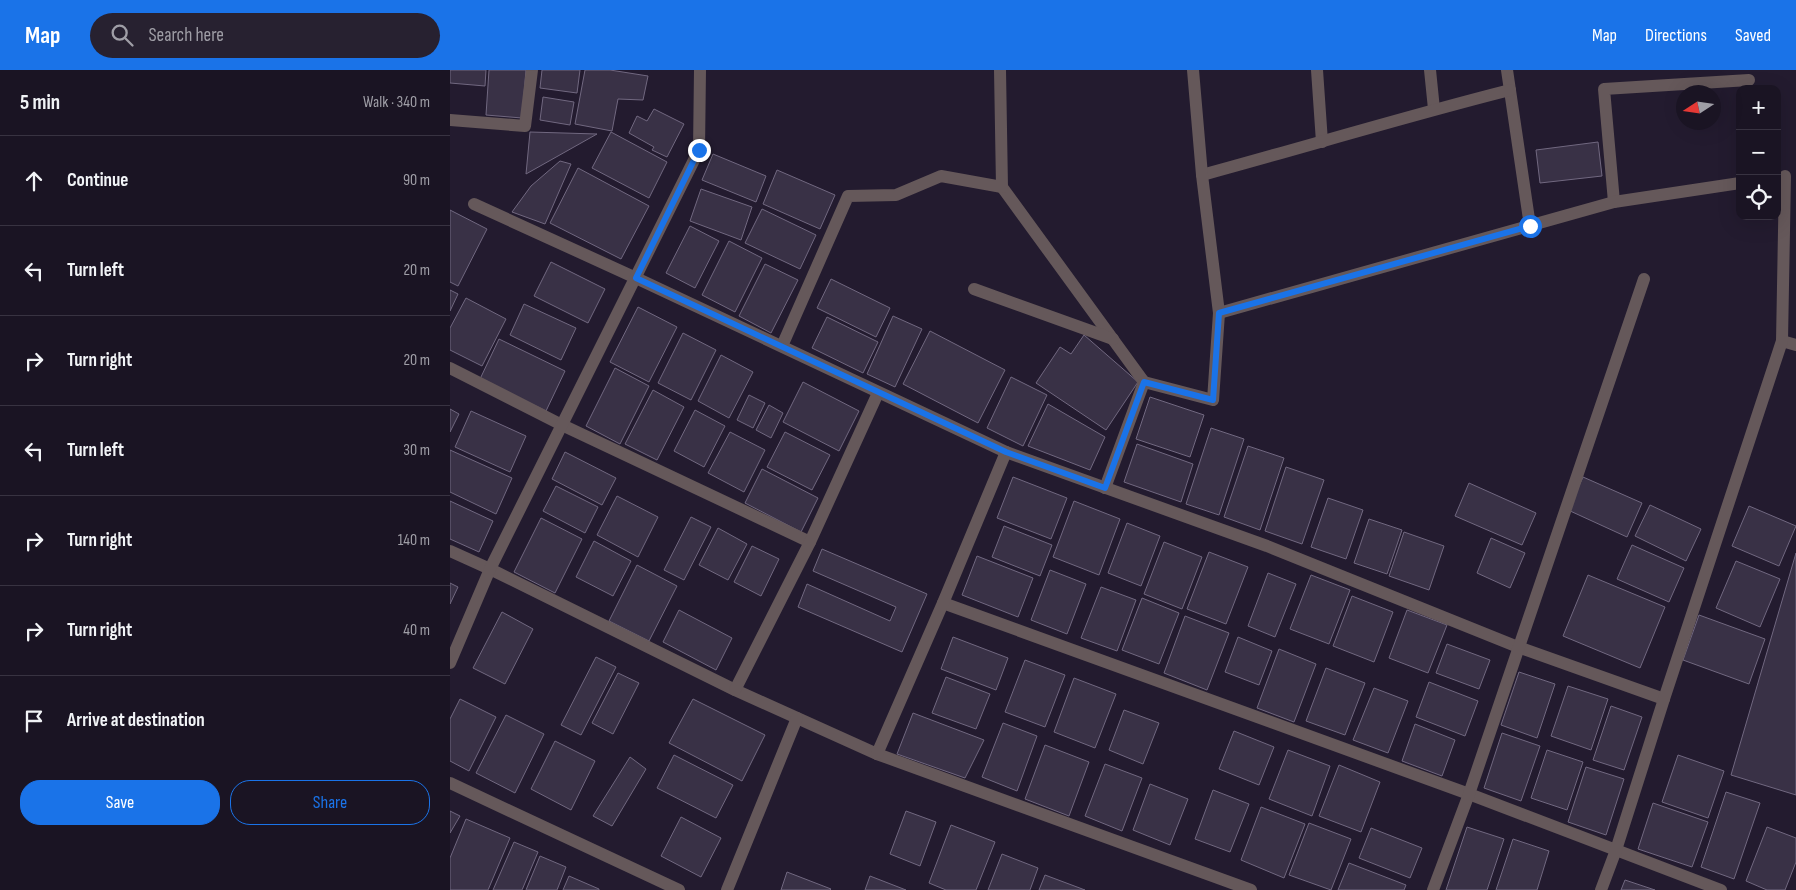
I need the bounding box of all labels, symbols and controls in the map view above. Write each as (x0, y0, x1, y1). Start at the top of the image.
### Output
search box (90, 13, 440, 58)
text: Map (25, 21, 60, 50)
icon: search (108, 21, 136, 49)
text: Search here (148, 24, 224, 47)
text: Map (1592, 25, 1617, 46)
text: Directions (1645, 25, 1707, 46)
text: Saved (1735, 25, 1771, 46)
north arrow (1676, 85, 1721, 130)
map controls (1736, 85, 1781, 220)
button: + (1736, 85, 1781, 130)
text: 5 min (20, 90, 60, 115)
text: Walk · 340 m (363, 93, 430, 112)
button: − (1736, 130, 1781, 175)
route end (688, 139, 711, 162)
icon: ahead (20, 167, 48, 195)
text: Continue (67, 169, 128, 192)
text: 90 m (403, 171, 430, 190)
button: locate (1736, 175, 1781, 220)
route start (1519, 215, 1542, 238)
icon: left (20, 257, 48, 285)
text: Turn left (67, 259, 124, 282)
text: 20 m (403, 261, 430, 280)
icon: right (20, 347, 48, 375)
text: Turn right (67, 349, 132, 372)
text: 20 m (403, 351, 430, 370)
icon: left (20, 437, 48, 465)
text: Turn left (67, 439, 124, 462)
text: 30 m (403, 441, 430, 460)
icon: right (20, 527, 48, 555)
text: Turn right (67, 529, 132, 552)
text: 140 m (398, 531, 430, 550)
icon: right (20, 617, 48, 645)
text: Turn right (67, 619, 132, 642)
text: 40 m (403, 621, 430, 640)
icon: arrive (20, 707, 48, 735)
text: Arrive at destination (67, 709, 205, 732)
button: Save (20, 780, 220, 825)
button: Share (230, 780, 430, 825)

